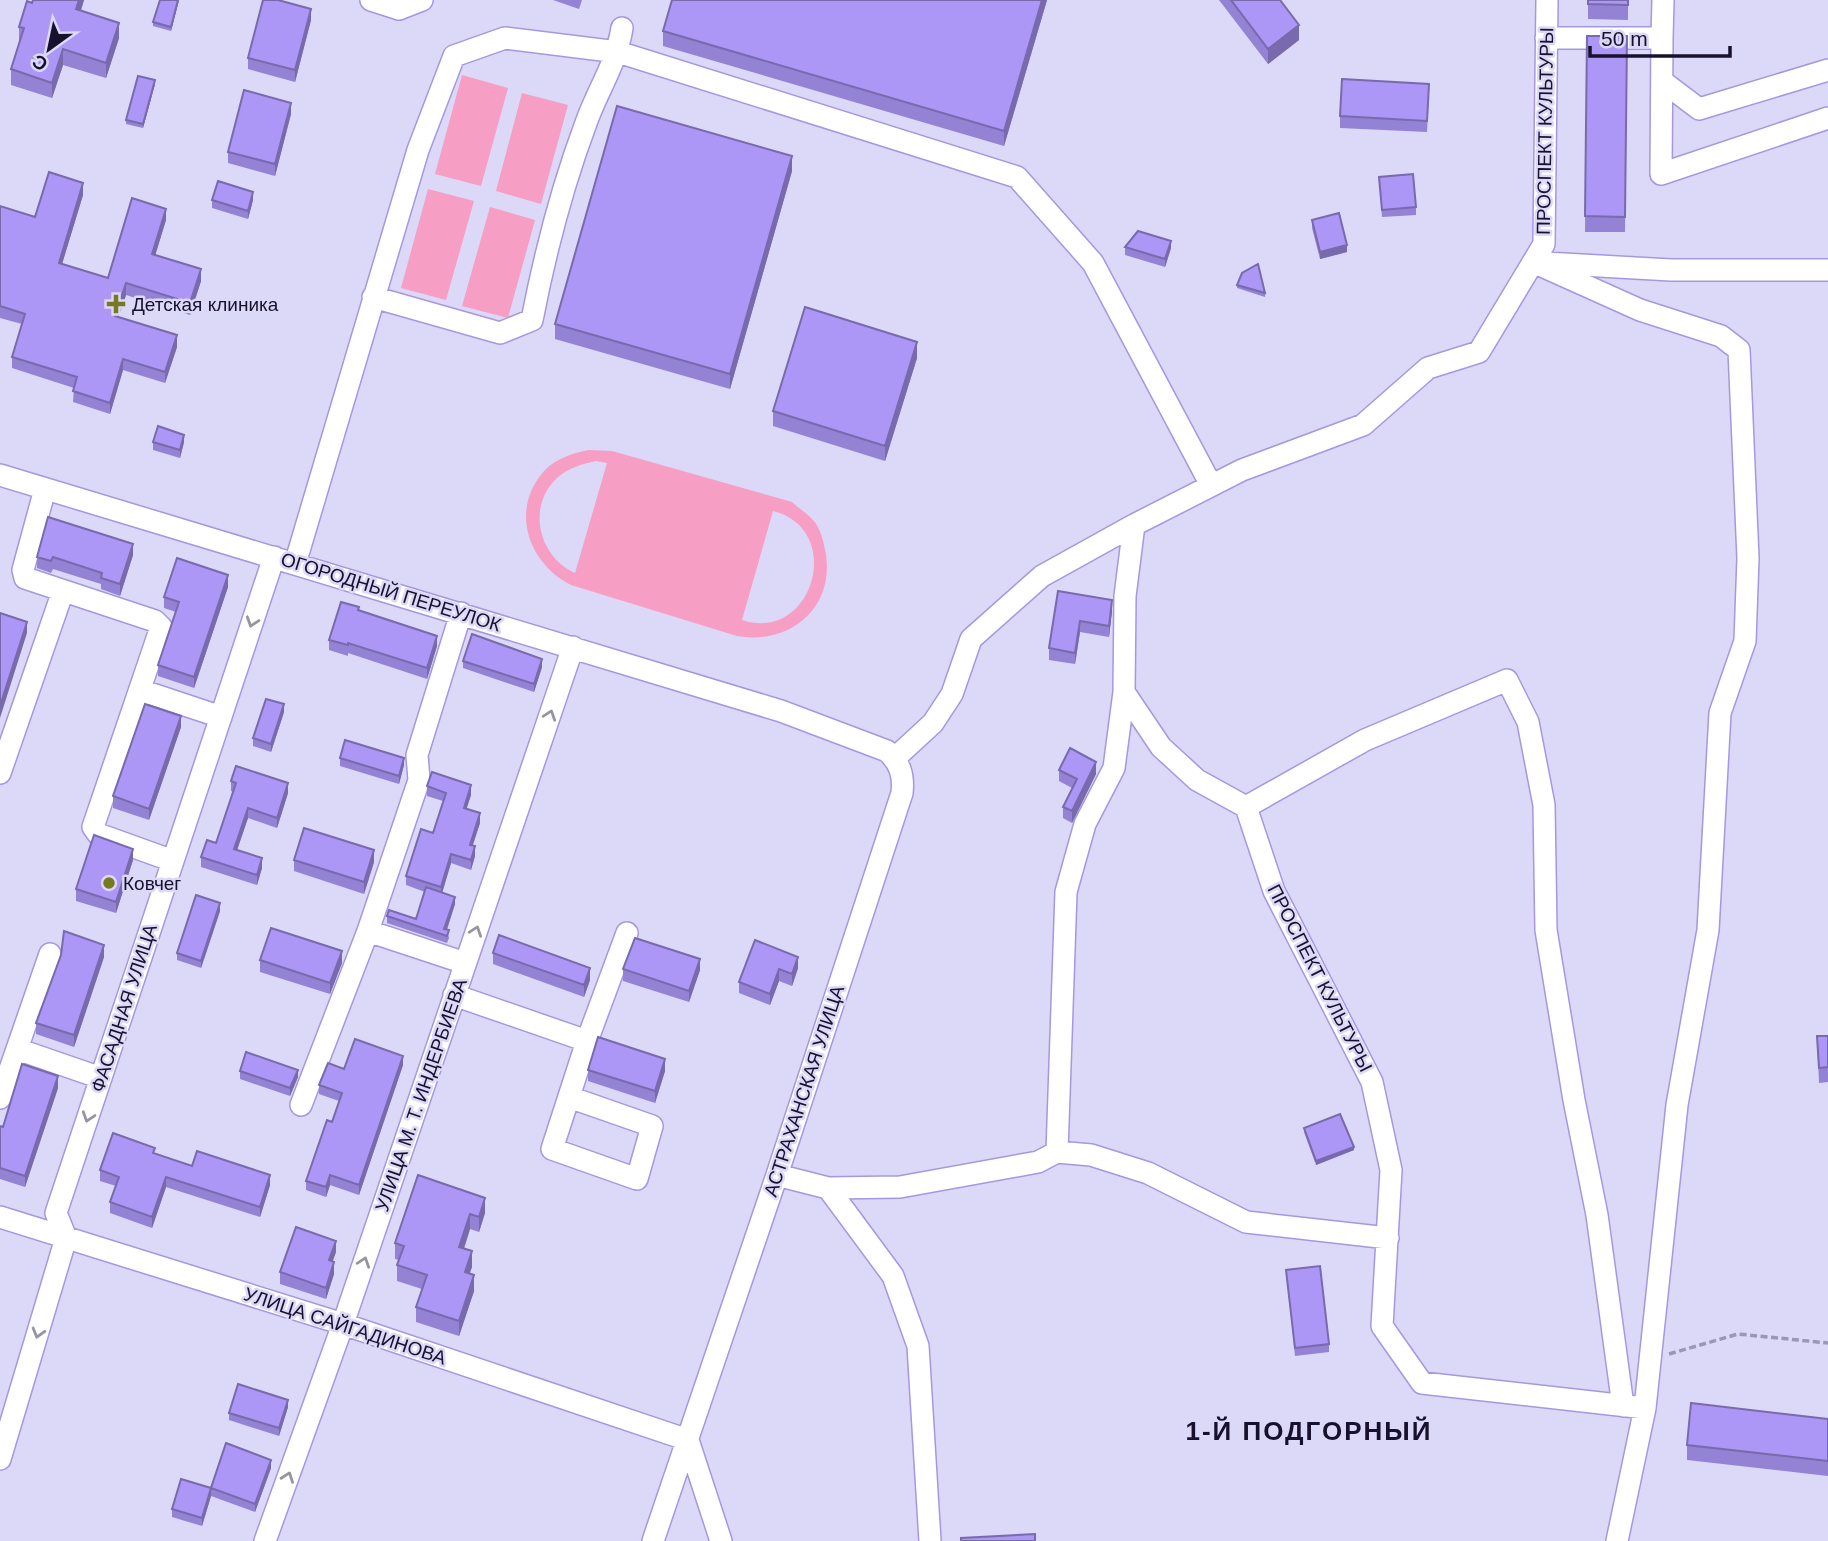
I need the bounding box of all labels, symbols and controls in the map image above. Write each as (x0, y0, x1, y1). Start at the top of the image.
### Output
north arrow (14, 14, 84, 84)
scale bar (1590, 14, 1730, 58)
street label: ПРОСПЕКТ КУЛЬТУРЫ (1533, 27, 1557, 235)
text: 50 m (1601, 27, 1648, 50)
text: С (28, 50, 51, 75)
marker: Детская клиника (106, 294, 126, 314)
place label: Детская клиника (132, 294, 279, 315)
street label: ОГОРОДНЫЙ ПЕРЕУЛОК (278, 548, 504, 636)
one-way arrow (246, 615, 260, 628)
one-way arrow (541, 710, 556, 722)
place label: Ковчег (123, 873, 181, 894)
marker: Ковчег (101, 875, 117, 891)
street label: ПРОСПЕКТ КУЛЬТУРЫ (1264, 881, 1376, 1075)
street label: ФАСАДНАЯ УЛИЦА (87, 921, 161, 1095)
one-way arrow (468, 925, 482, 937)
street label: УЛИЦА М. Т. ИНДЕРБИЕВА (371, 975, 471, 1214)
street label: АСТРАХАНСКАЯ УЛИЦА (760, 982, 848, 1199)
one-way arrow (82, 1110, 96, 1123)
one-way arrow (356, 1257, 370, 1269)
street label: УЛИЦА САЙГАДИНОВА (241, 1283, 449, 1369)
one-way arrow (31, 1327, 46, 1339)
district label: 1-Й ПОДГОРНЫЙ (1186, 1416, 1433, 1446)
one-way arrow (280, 1471, 294, 1483)

